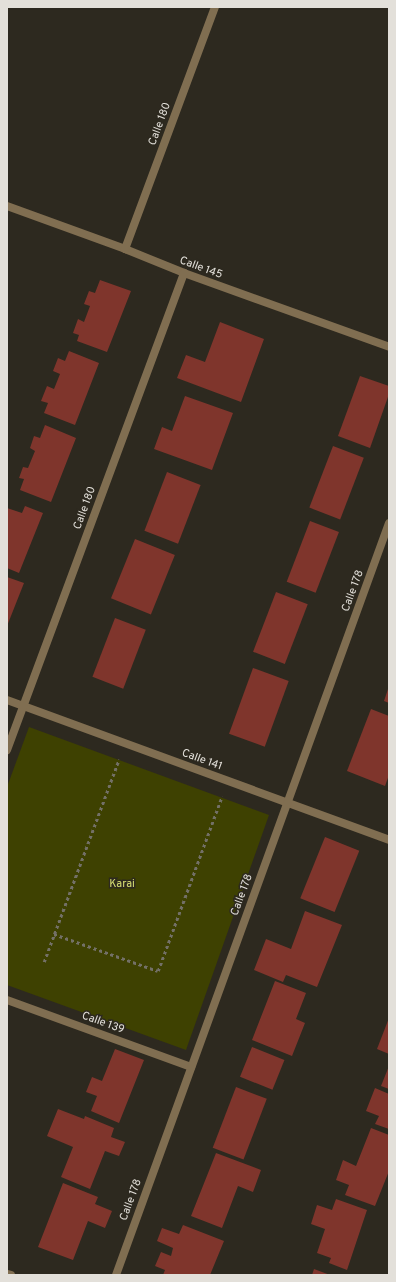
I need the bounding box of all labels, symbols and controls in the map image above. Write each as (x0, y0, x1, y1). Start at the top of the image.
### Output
street label: Calle 180 (146, 101, 174, 147)
street label: Calle 145 (178, 254, 224, 282)
street label: Calle 180 (71, 485, 99, 531)
street label: Calle 178 (339, 568, 367, 614)
street label: Calle 141 (180, 747, 224, 773)
street label: Calle 178 (228, 872, 256, 918)
park label: Karai (109, 877, 135, 891)
street label: Calle 139 (80, 1009, 126, 1037)
street label: Calle 178 (117, 1177, 145, 1223)

